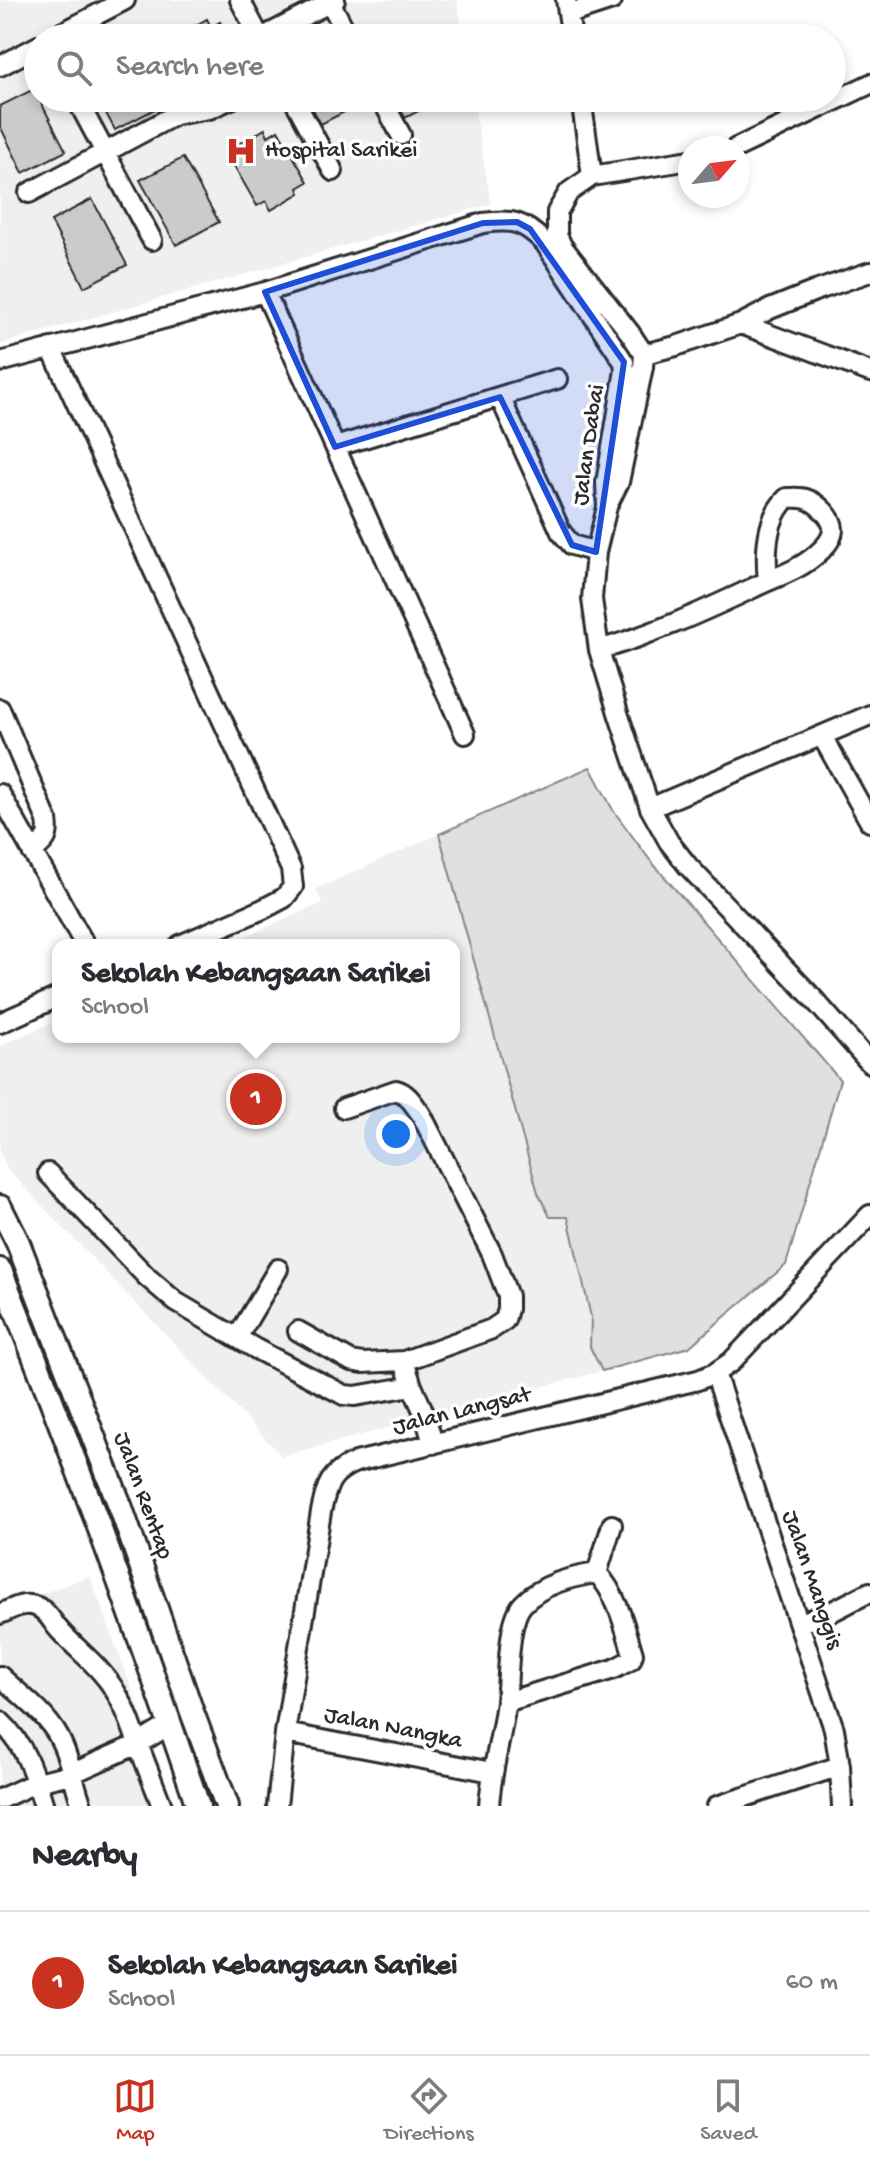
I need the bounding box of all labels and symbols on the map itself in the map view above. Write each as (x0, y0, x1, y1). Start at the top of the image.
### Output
hospital icon: Hospital Sarikei (224, 134, 258, 168)
north arrow (678, 136, 750, 208)
place label: Hospital Sarikei (265, 137, 418, 166)
street label: Jalan Dabai (567, 383, 613, 507)
pin: 1 (230, 1069, 282, 1129)
your location (376, 1114, 416, 1154)
street label: Jalan Langsat (390, 1380, 536, 1443)
street label: Jalan Rentap (106, 1429, 178, 1564)
street label: Jalan Manggis (774, 1507, 849, 1654)
street label: Jalan Nangka (322, 1701, 465, 1757)

